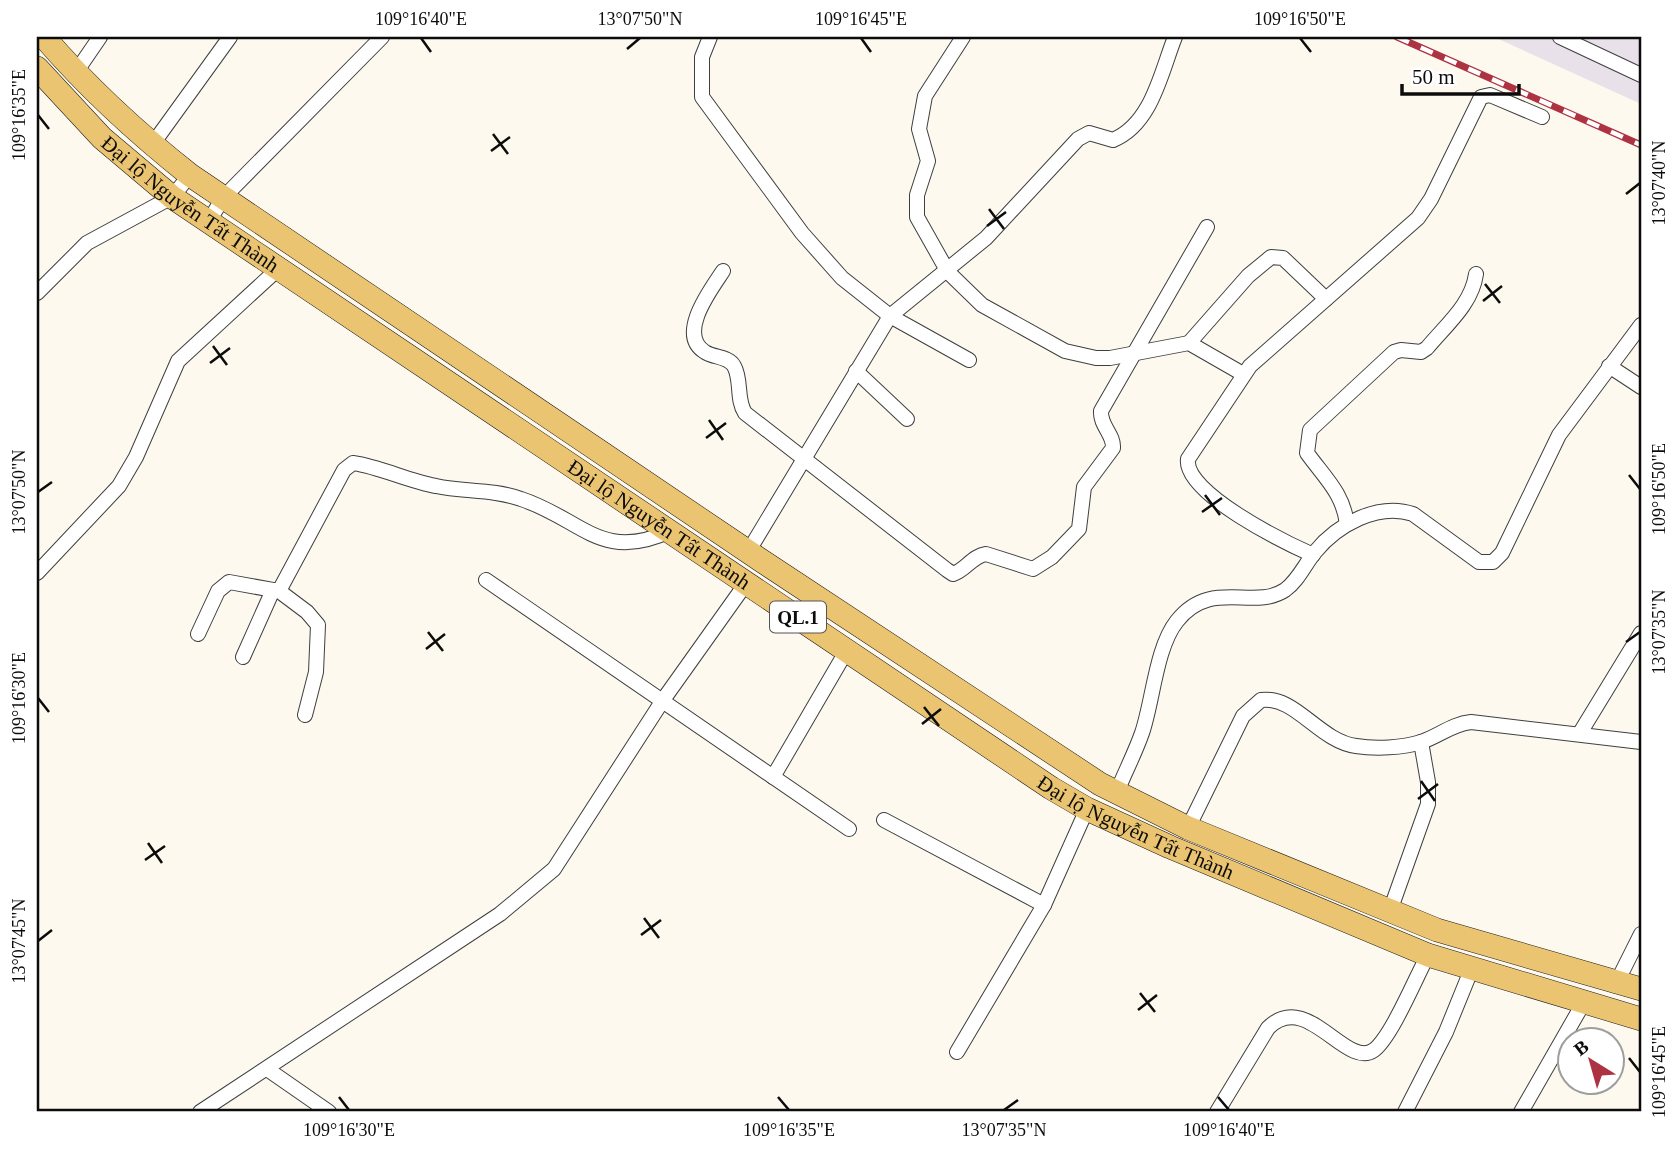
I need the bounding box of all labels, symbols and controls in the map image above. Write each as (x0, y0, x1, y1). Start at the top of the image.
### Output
text: 109°16'40"E (375, 9, 467, 29)
text: 13°07'50"N (598, 9, 682, 29)
text: 109°16'45"E (815, 9, 907, 29)
text: 109°16'50"E (1254, 9, 1346, 29)
scale bar (1402, 52, 1519, 96)
text: 50 m (1412, 65, 1455, 89)
text: 109°16'35"E (9, 69, 29, 161)
street label: Đại lộ Nguyễn Tất Thành (97, 131, 284, 278)
text: 13°07'40"N (1649, 141, 1669, 225)
text: 109°16'50"E (1649, 443, 1669, 535)
text: 13°07'50"N (9, 450, 29, 534)
street label: Đại lộ Nguyễn Tất Thành (563, 455, 755, 595)
text: 13°07'35"N (1649, 590, 1669, 674)
road number: QL.1 (770, 602, 826, 632)
text: 109°16'30"E (9, 652, 29, 744)
street label: Đại lộ Nguyễn Tất Thành (1033, 770, 1238, 885)
text: 13°07'45"N (9, 899, 29, 983)
north arrow (1556, 1026, 1626, 1096)
text: 109°16'45"E (1649, 1026, 1669, 1118)
text: B (1570, 1035, 1593, 1060)
text: 109°16'30"E (303, 1120, 395, 1140)
text: 109°16'35"E (743, 1120, 835, 1140)
text: 13°07'35"N (962, 1120, 1046, 1140)
text: 109°16'40"E (1183, 1120, 1275, 1140)

